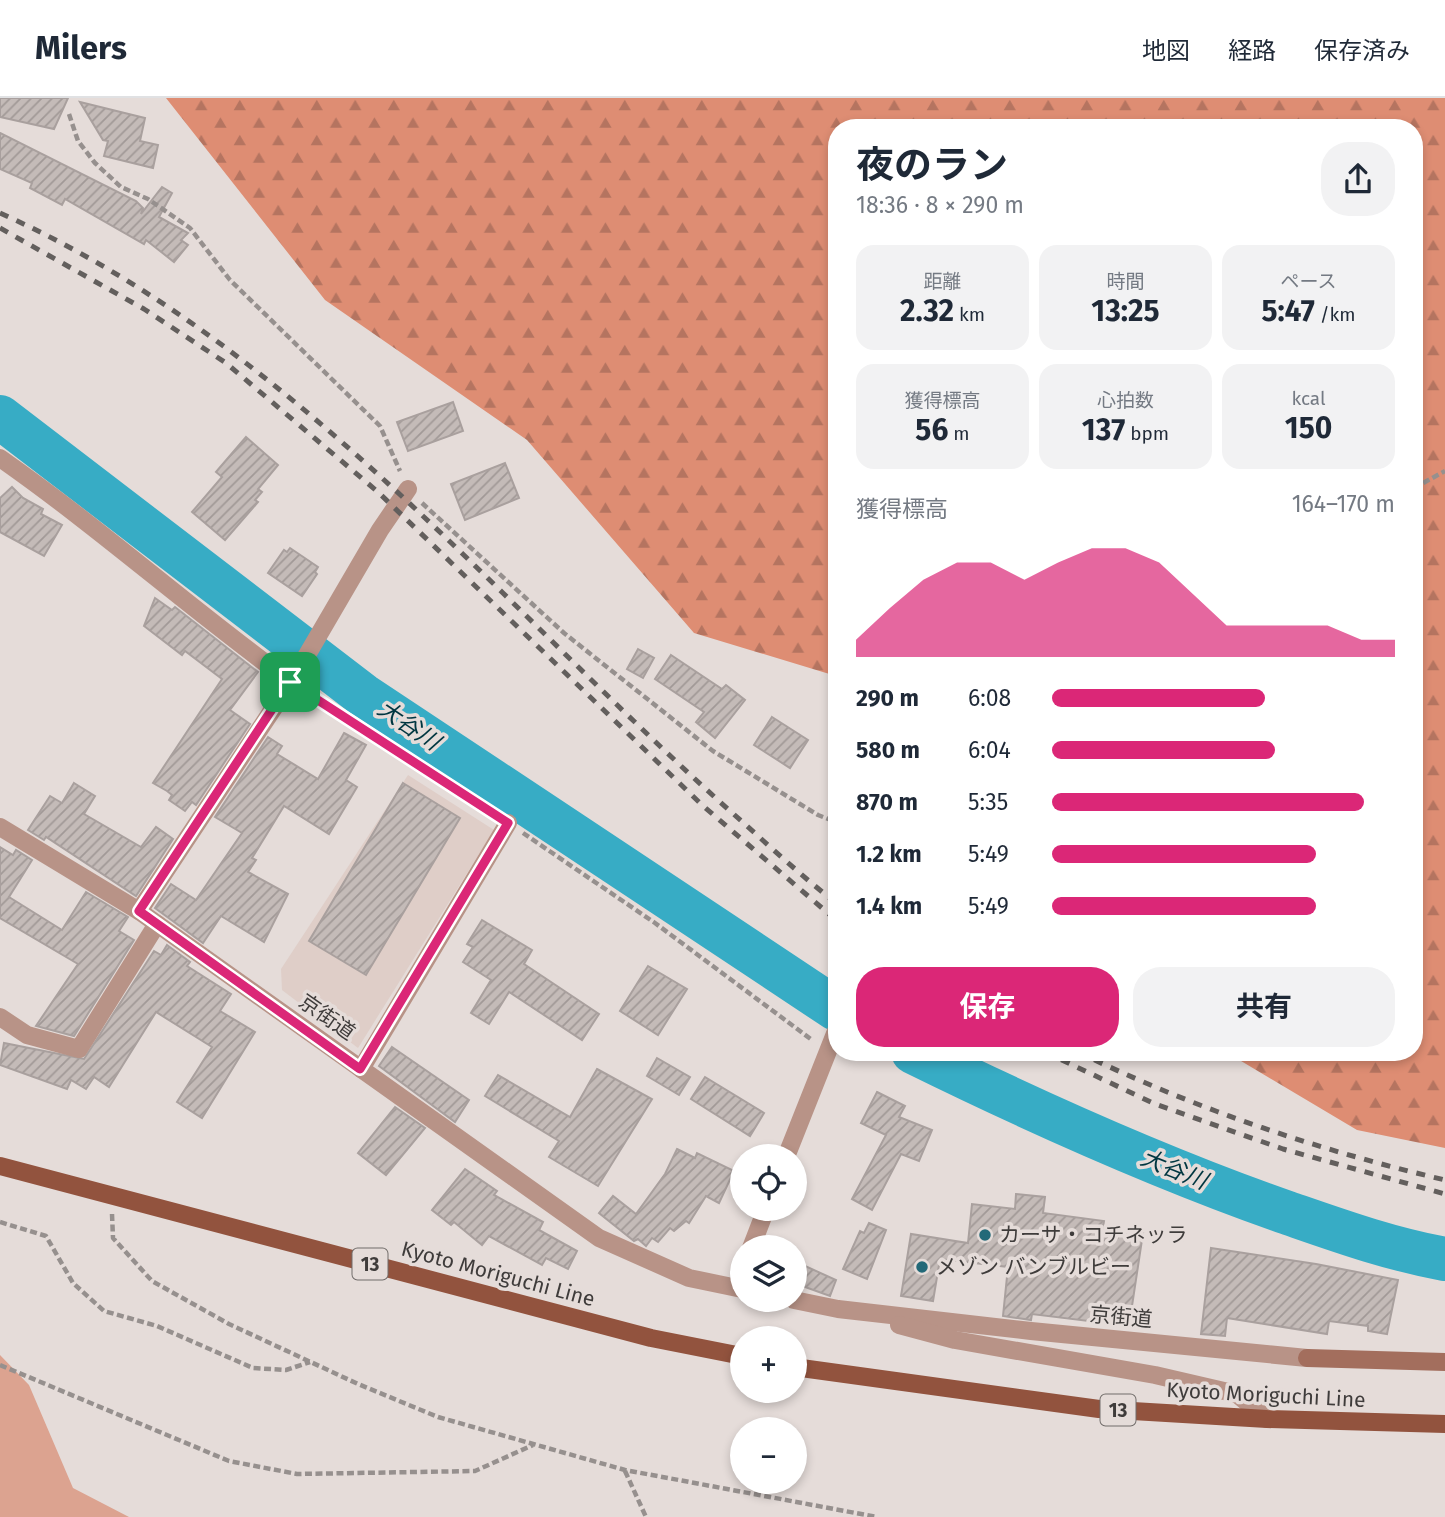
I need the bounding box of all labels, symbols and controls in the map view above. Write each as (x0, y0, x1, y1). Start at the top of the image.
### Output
text: Milers (35, 28, 127, 68)
text: 地図 (1142, 37, 1190, 65)
text: 経路 (1228, 37, 1276, 65)
text: 保存済み (1314, 37, 1410, 65)
text: 夜のラン (856, 142, 1008, 188)
button: share (1321, 142, 1395, 216)
text: 18:36 · 8 × 290 m (856, 191, 1024, 219)
text: 距離 (923, 270, 962, 293)
text: 時間 (1106, 270, 1145, 293)
text: ペース (1280, 270, 1337, 293)
text: 2.32 (900, 293, 954, 329)
text: 13:25 (1091, 293, 1160, 329)
text: 5:47 (1261, 293, 1315, 329)
text: km (954, 303, 985, 326)
text: /km (1315, 303, 1356, 326)
text: kcal (1291, 387, 1326, 410)
text: 獲得標高 (904, 389, 981, 412)
text: 心拍数 (1097, 389, 1154, 412)
text: 150 (1285, 410, 1332, 446)
text: 56 (915, 412, 948, 448)
text: 137 (1082, 412, 1125, 448)
text: m (948, 422, 970, 445)
text: bpm (1125, 422, 1169, 445)
text: 164–170 m (1292, 490, 1395, 518)
text: 獲得標高 (856, 495, 948, 523)
pin (260, 652, 320, 712)
icon: arrive (271, 663, 309, 701)
text: 290 m (856, 684, 919, 712)
text: 6:08 (968, 684, 1011, 712)
water label: 大谷川 (373, 694, 448, 758)
text: 580 m (856, 736, 920, 764)
text: 6:04 (968, 736, 1011, 764)
text: 870 m (856, 788, 918, 816)
text: 5:35 (968, 788, 1008, 816)
text: 1.2 km (856, 840, 922, 868)
text: 5:49 (968, 840, 1009, 868)
text: 1.4 km (856, 892, 922, 920)
text: 5:49 (968, 892, 1009, 920)
button: 保存 (856, 967, 1119, 1047)
button: 共有 (1133, 967, 1395, 1047)
street label: 京街道 (294, 988, 360, 1046)
water label: 大谷川 (1137, 1143, 1214, 1196)
map controls (730, 1144, 807, 1494)
button: locate (730, 1144, 807, 1221)
place label: カーサ・コチネッラ (999, 1222, 1188, 1248)
marker: カーサ・コチネッラ (977, 1227, 993, 1243)
button: layers (730, 1235, 807, 1312)
street label: Kyoto Moriguchi Line (398, 1236, 598, 1312)
road number: 13 (352, 1248, 388, 1280)
place label: メゾン バンブルビー (936, 1254, 1131, 1280)
marker: メゾン バンブルビー (914, 1259, 930, 1275)
street label: 京街道 (1088, 1301, 1154, 1333)
button: + (730, 1326, 807, 1403)
street label: Kyoto Moriguchi Line (1166, 1377, 1366, 1413)
road number: 13 (1100, 1394, 1136, 1426)
button: − (730, 1417, 807, 1494)

